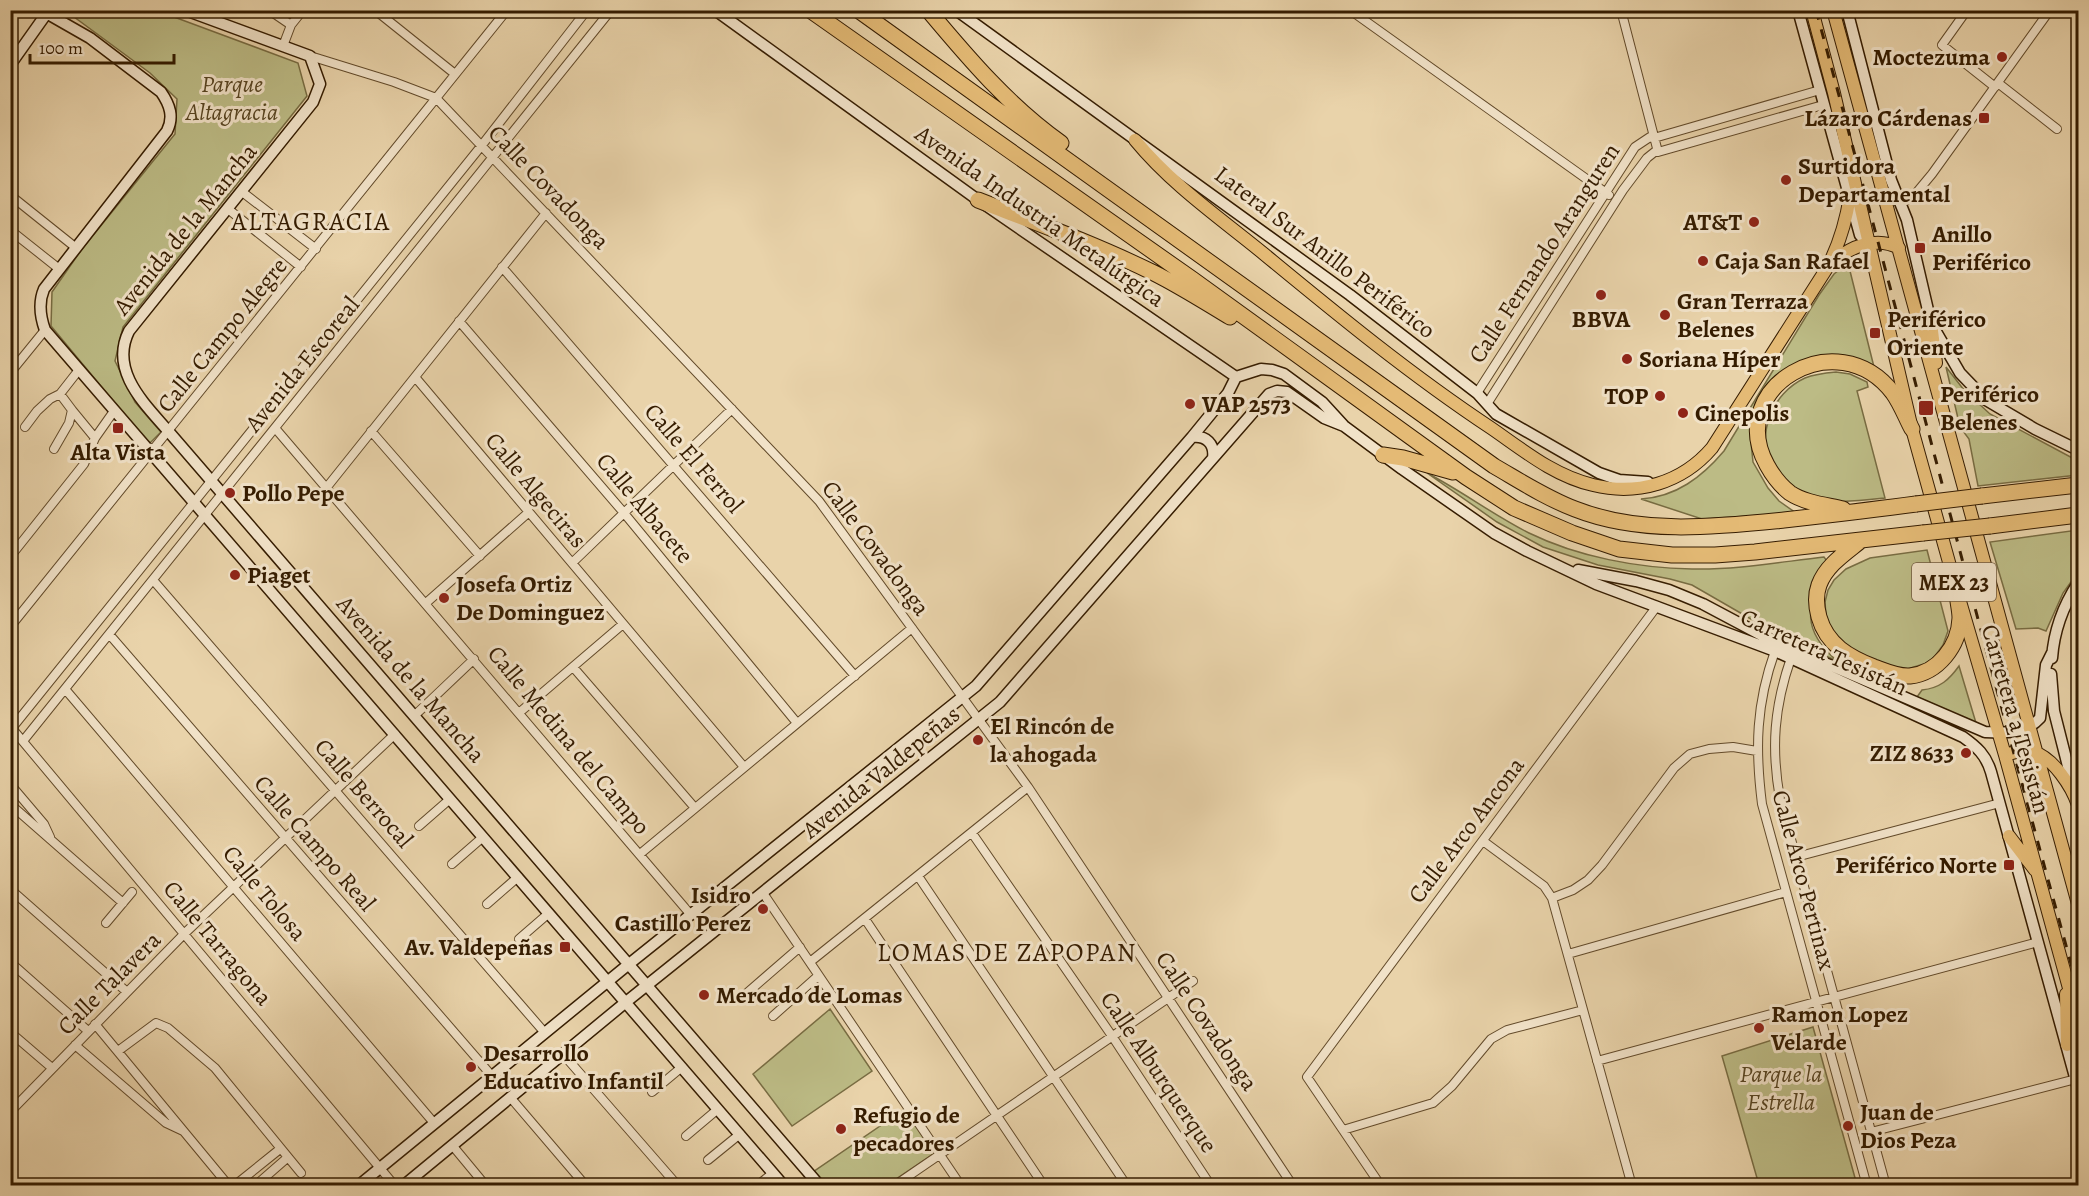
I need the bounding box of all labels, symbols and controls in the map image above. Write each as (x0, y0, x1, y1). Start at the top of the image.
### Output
scale bar (30, 27, 174, 65)
text: 100 m (39, 36, 83, 60)
place label: Moctezuma (1873, 41, 1990, 73)
marker: Moctezuma (1995, 50, 2009, 64)
park label: Parque Altagracia (184, 68, 278, 128)
place label: Lázaro Cárdenas (1804, 102, 1972, 134)
marker: Lázaro Cárdenas (1977, 111, 1991, 125)
street label: Avenida Industria Metalúrgica (908, 117, 1172, 315)
street label: Calle Covadonga (481, 118, 617, 257)
street label: Avenida de la Mancha (105, 136, 265, 322)
street label: Calle Fernando Aranguren (1461, 137, 1627, 369)
place label: Surtidora Departamental (1798, 150, 1951, 210)
street label: Lateral Sur Anillo Periférico (1208, 158, 1442, 346)
marker: Surtidora Departamental (1779, 173, 1793, 187)
district label: ALTAGRACIA (230, 204, 391, 239)
place label: AT&T (1682, 206, 1742, 238)
marker: AT&T (1747, 215, 1761, 229)
place label: Anillo Periférico (1931, 218, 2031, 278)
marker: Anillo Periférico (1913, 241, 1927, 255)
place label: Caja San Rafael (1715, 245, 1870, 277)
street label: Calle Campo Alegre (150, 251, 294, 419)
marker: Caja San Rafael (1696, 254, 1710, 268)
place label: Gran Terraza Belenes (1677, 285, 1809, 345)
marker: BBVA (1594, 288, 1608, 302)
street label: Avenida Escoreal (237, 289, 367, 439)
place label: BBVA (1572, 303, 1631, 335)
place label: Periférico Oriente (1887, 303, 1986, 363)
marker: Gran Terraza Belenes (1658, 308, 1672, 322)
marker: Periférico Oriente (1868, 326, 1882, 340)
place label: Soriana Híper (1639, 343, 1780, 375)
marker: Soriana Híper (1620, 352, 1634, 366)
place label: Periférico Belenes (1940, 378, 2039, 438)
place label: TOP (1605, 380, 1648, 412)
place label: VAP 2573 (1201, 388, 1291, 420)
marker: TOP (1653, 389, 1667, 403)
street label: Calle El Ferrol (637, 396, 751, 520)
marker: VAP 2573 (1183, 397, 1197, 411)
place label: Cinepolis (1695, 397, 1789, 429)
marker: Periférico Belenes (1917, 399, 1935, 417)
marker: Cinepolis (1676, 406, 1690, 420)
marker: Alta Vista (111, 421, 125, 435)
street label: Calle Algeciras (478, 425, 594, 555)
place label: Alta Vista (69, 436, 166, 468)
street label: Calle Albacete (589, 446, 701, 570)
street label: Calle Covadonga (815, 474, 938, 623)
place label: Pollo Pepe (242, 477, 345, 509)
marker: Pollo Pepe (223, 486, 237, 500)
place label: Piaget (247, 559, 311, 591)
road number: MEX 23 (1912, 563, 1996, 601)
marker: Piaget (228, 568, 242, 582)
place label: Josefa Ortiz De Dominguez (456, 568, 605, 628)
street label: Avenida de la Mancha (329, 588, 493, 770)
marker: Josefa Ortiz De Dominguez (437, 591, 451, 605)
street label: Carretera Tesistán (1736, 601, 1912, 703)
street label: Carretera a Tesistán (1974, 621, 2058, 817)
street label: Calle Medina del Campo (480, 639, 658, 841)
street label: Avenida Valdepeñas (795, 698, 967, 846)
place label: El Rincón de la ahogada (990, 710, 1114, 770)
street label: Calle Berrocal (308, 731, 421, 855)
marker: El Rincón de la ahogada (971, 733, 985, 747)
place label: ZIZ 8633 (1870, 737, 1954, 769)
marker: ZIZ 8633 (1959, 746, 1973, 760)
street label: Calle Arco Ancona (1400, 750, 1532, 910)
street label: Calle Campo Real (247, 768, 383, 918)
street label: Calle Arco Pertinax (1765, 787, 1844, 974)
street label: Calle Tolosa (216, 838, 315, 948)
place label: Periférico Norte (1835, 849, 1997, 881)
marker: Periférico Norte (2002, 858, 2016, 872)
street label: Calle Tarragona (156, 874, 280, 1013)
place label: Isidro Castillo Perez (615, 879, 751, 939)
marker: Isidro Castillo Perez (756, 902, 770, 916)
street label: Calle Talavera (50, 924, 168, 1042)
place label: Av. Valdepeñas (403, 931, 553, 963)
district label: LOMAS DE ZAPOPAN (877, 935, 1137, 970)
marker: Av. Valdepeñas (558, 940, 572, 954)
street label: Calle Covadonga (1148, 945, 1266, 1098)
place label: Mercado de Lomas (716, 979, 902, 1011)
street label: Calle Alburquerque (1093, 985, 1225, 1159)
marker: Mercado de Lomas (697, 988, 711, 1002)
place label: Ramon Lopez Velarde (1770, 998, 1908, 1058)
marker: Ramon Lopez Velarde (1752, 1021, 1766, 1035)
place label: Desarrollo Educativo Infantil (483, 1037, 664, 1097)
park label: Parque la Estrella (1740, 1058, 1822, 1118)
marker: Desarrollo Educativo Infantil (464, 1060, 478, 1074)
place label: Juan de Dios Peza (1860, 1096, 1957, 1156)
place label: Refugio de pecadores (853, 1099, 960, 1159)
marker: Juan de Dios Peza (1841, 1119, 1855, 1133)
marker: Refugio de pecadores (834, 1122, 848, 1136)

